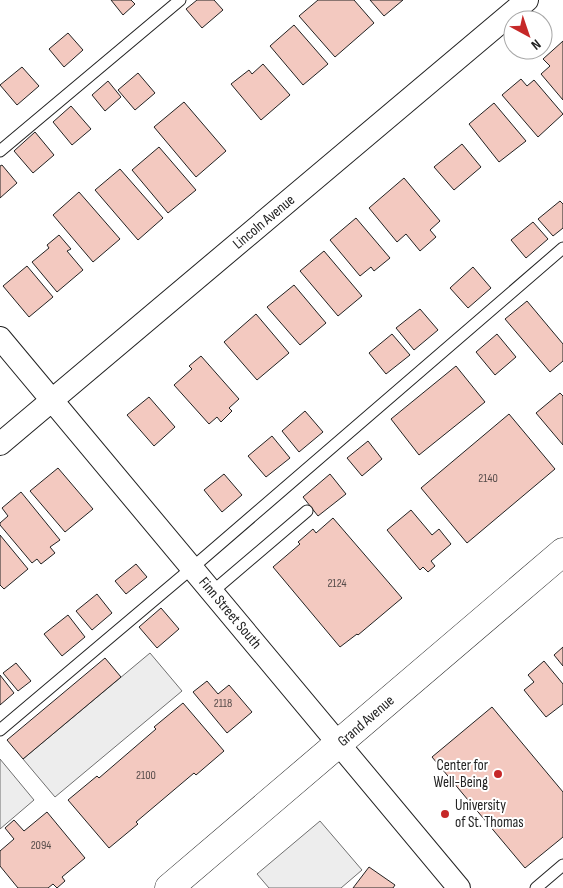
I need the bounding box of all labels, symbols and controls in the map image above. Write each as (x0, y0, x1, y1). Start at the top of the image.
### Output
north arrow (503, 10, 553, 60)
text: N (528, 36, 544, 53)
street label: Lincoln Avenue (229, 191, 299, 253)
house number: 2140 (478, 471, 498, 486)
street label: Finn Street South (194, 573, 266, 653)
house number: 2124 (327, 576, 347, 591)
street label: Grand Avenue (334, 691, 398, 751)
house number: 2118 (214, 696, 232, 711)
place label: Center for Well-Being (433, 756, 489, 792)
house number: 2100 (136, 768, 156, 783)
marker: Center for Well-Being (492, 768, 504, 780)
place label: University of St. Thomas (455, 796, 524, 832)
marker: University of St. Thomas (439, 808, 451, 820)
house number: 2094 (31, 838, 51, 853)

